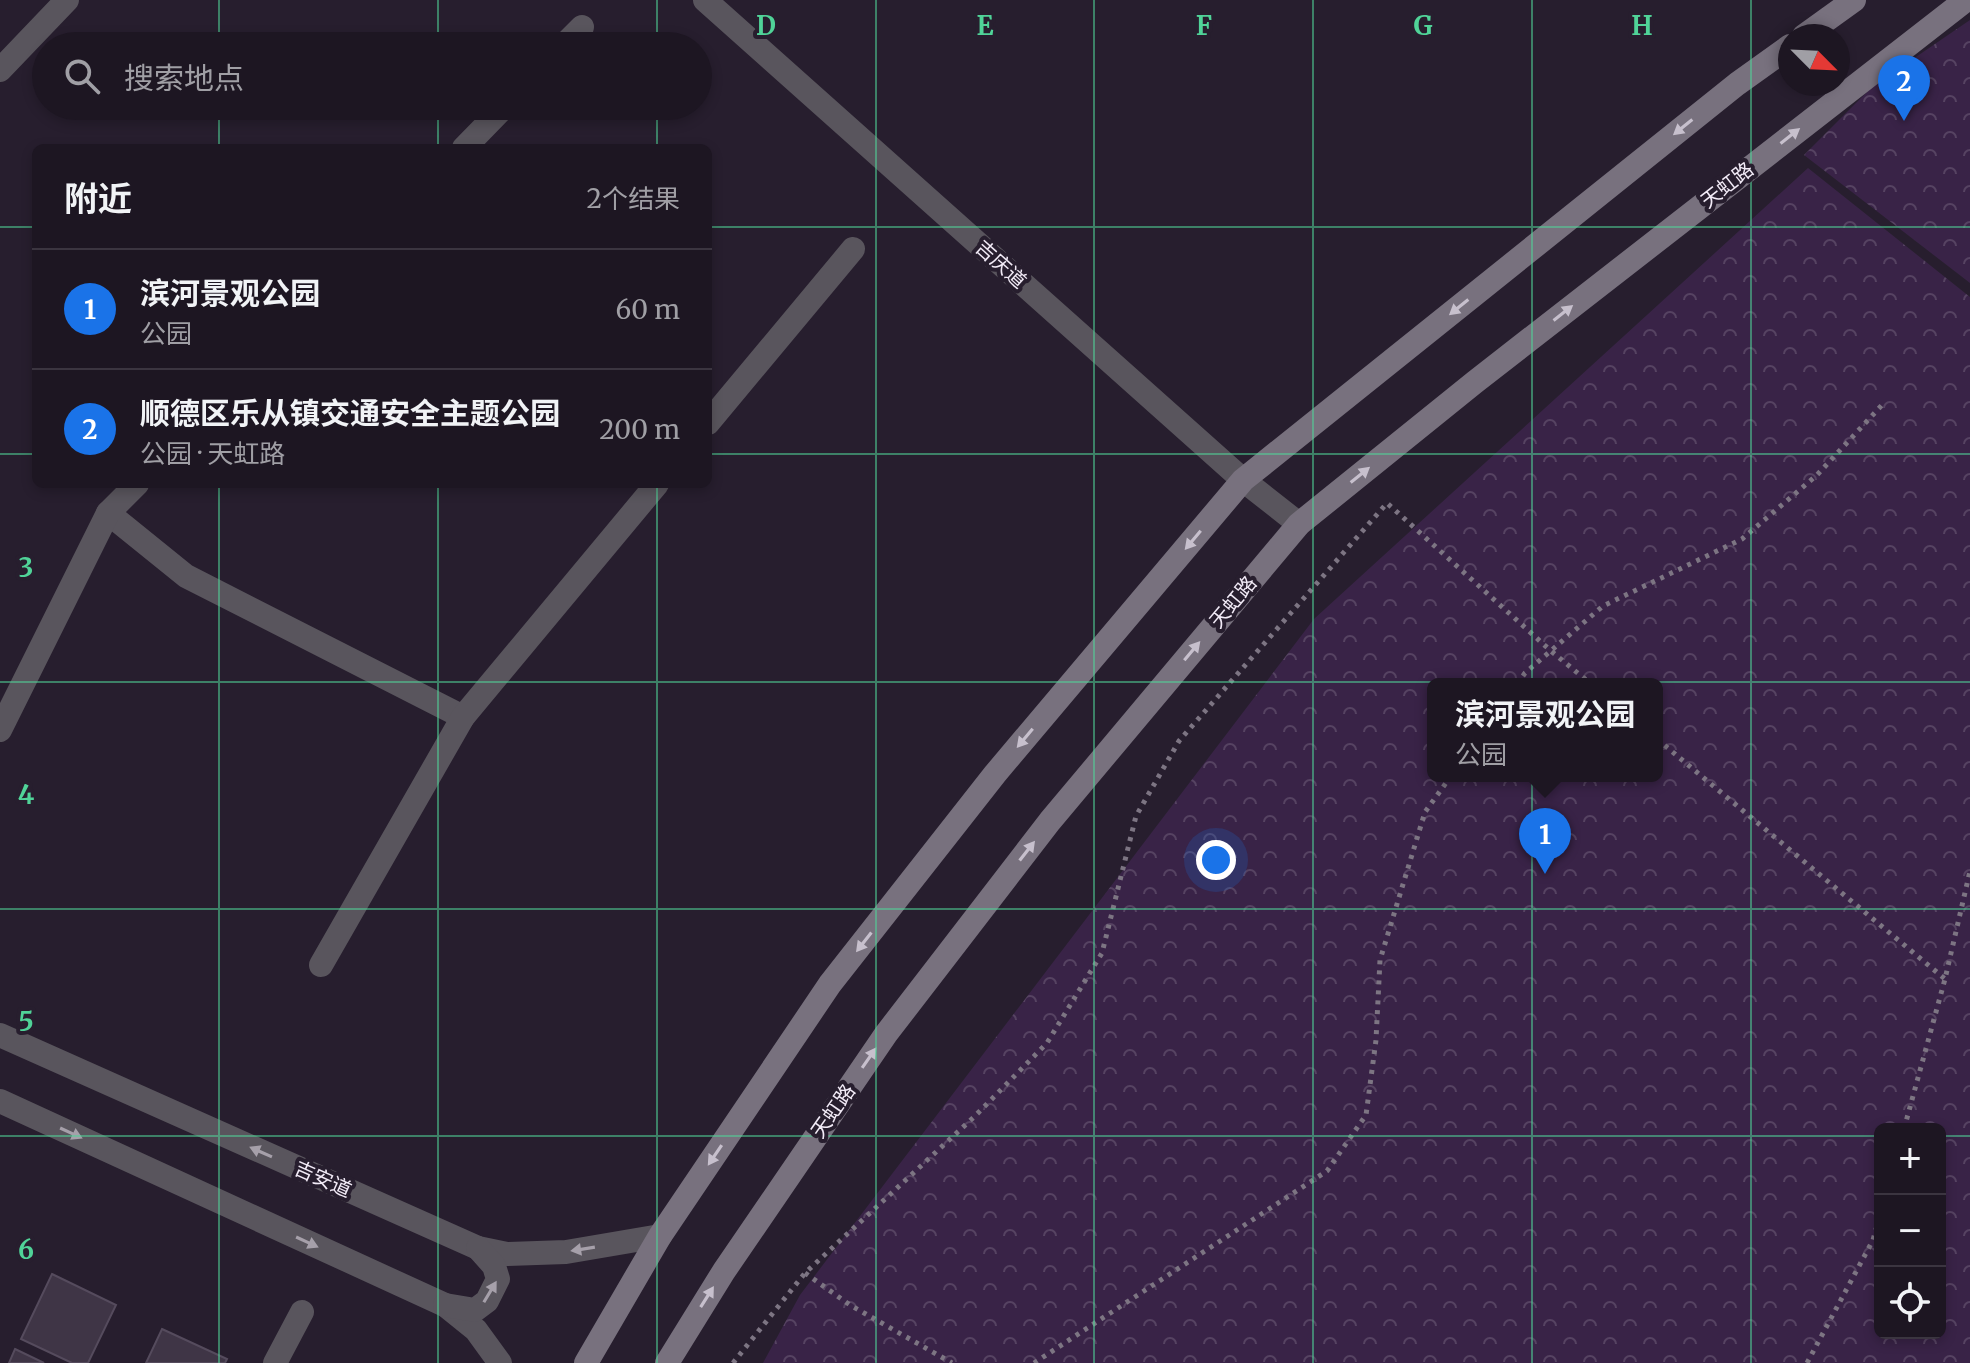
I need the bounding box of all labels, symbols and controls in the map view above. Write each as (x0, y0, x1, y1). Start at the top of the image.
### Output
text: D (756, 9, 776, 42)
text: E (977, 9, 994, 42)
text: F (1196, 9, 1212, 42)
text: G (1414, 9, 1433, 42)
text: H (1631, 9, 1653, 42)
north arrow (1778, 24, 1850, 96)
search box (32, 32, 712, 120)
icon: search (60, 54, 104, 98)
pin: 2 (1878, 55, 1930, 121)
text: 搜索地点 (124, 59, 244, 97)
one-way arrow (1673, 118, 1693, 135)
one-way arrow (1780, 128, 1800, 145)
street label: 天虹路 (1695, 156, 1758, 213)
text: 附近 (64, 178, 132, 220)
text: 2个结果 (587, 182, 680, 215)
street label: 吉庆道 (971, 234, 1032, 293)
text: 滨河景观公园 (140, 274, 320, 312)
text: 1 (84, 293, 96, 326)
text: 60 m (616, 293, 680, 326)
one-way arrow (1449, 298, 1469, 315)
one-way arrow (1553, 305, 1573, 322)
text: 公园 (140, 317, 192, 350)
text: 顺德区乐从镇交通安全主题公园 (140, 394, 560, 432)
text: 2 (82, 413, 98, 446)
text: 200 m (599, 413, 680, 446)
text: 公园 · 天虹路 (140, 437, 285, 470)
one-way arrow (1350, 467, 1370, 484)
one-way arrow (1185, 529, 1202, 549)
text: 3 (19, 551, 33, 584)
street label: 天虹路 (1204, 571, 1261, 633)
one-way arrow (1183, 641, 1200, 661)
popup (1427, 678, 1663, 782)
text: 滨河景观公园 (1455, 695, 1635, 733)
one-way arrow (1017, 728, 1034, 748)
text: 公园 (1455, 738, 1507, 771)
text: 4 (18, 778, 35, 811)
pin: 1 (1519, 808, 1571, 874)
your location (1196, 840, 1236, 880)
one-way arrow (1018, 841, 1034, 862)
one-way arrow (856, 932, 872, 952)
text: 5 (18, 1005, 34, 1038)
one-way arrow (861, 1048, 876, 1069)
street label: 天虹路 (805, 1079, 860, 1142)
map controls (1874, 1123, 1946, 1339)
button: + (1874, 1123, 1946, 1195)
one-way arrow (59, 1126, 83, 1140)
one-way arrow (249, 1145, 272, 1158)
one-way arrow (708, 1145, 723, 1166)
street label: 吉安道 (291, 1155, 356, 1202)
button: − (1874, 1195, 1946, 1267)
text: 6 (18, 1233, 34, 1266)
one-way arrow (296, 1235, 319, 1248)
one-way arrow (571, 1243, 596, 1256)
button: locate (1874, 1267, 1946, 1339)
one-way arrow (482, 1281, 497, 1304)
one-way arrow (700, 1286, 714, 1308)

